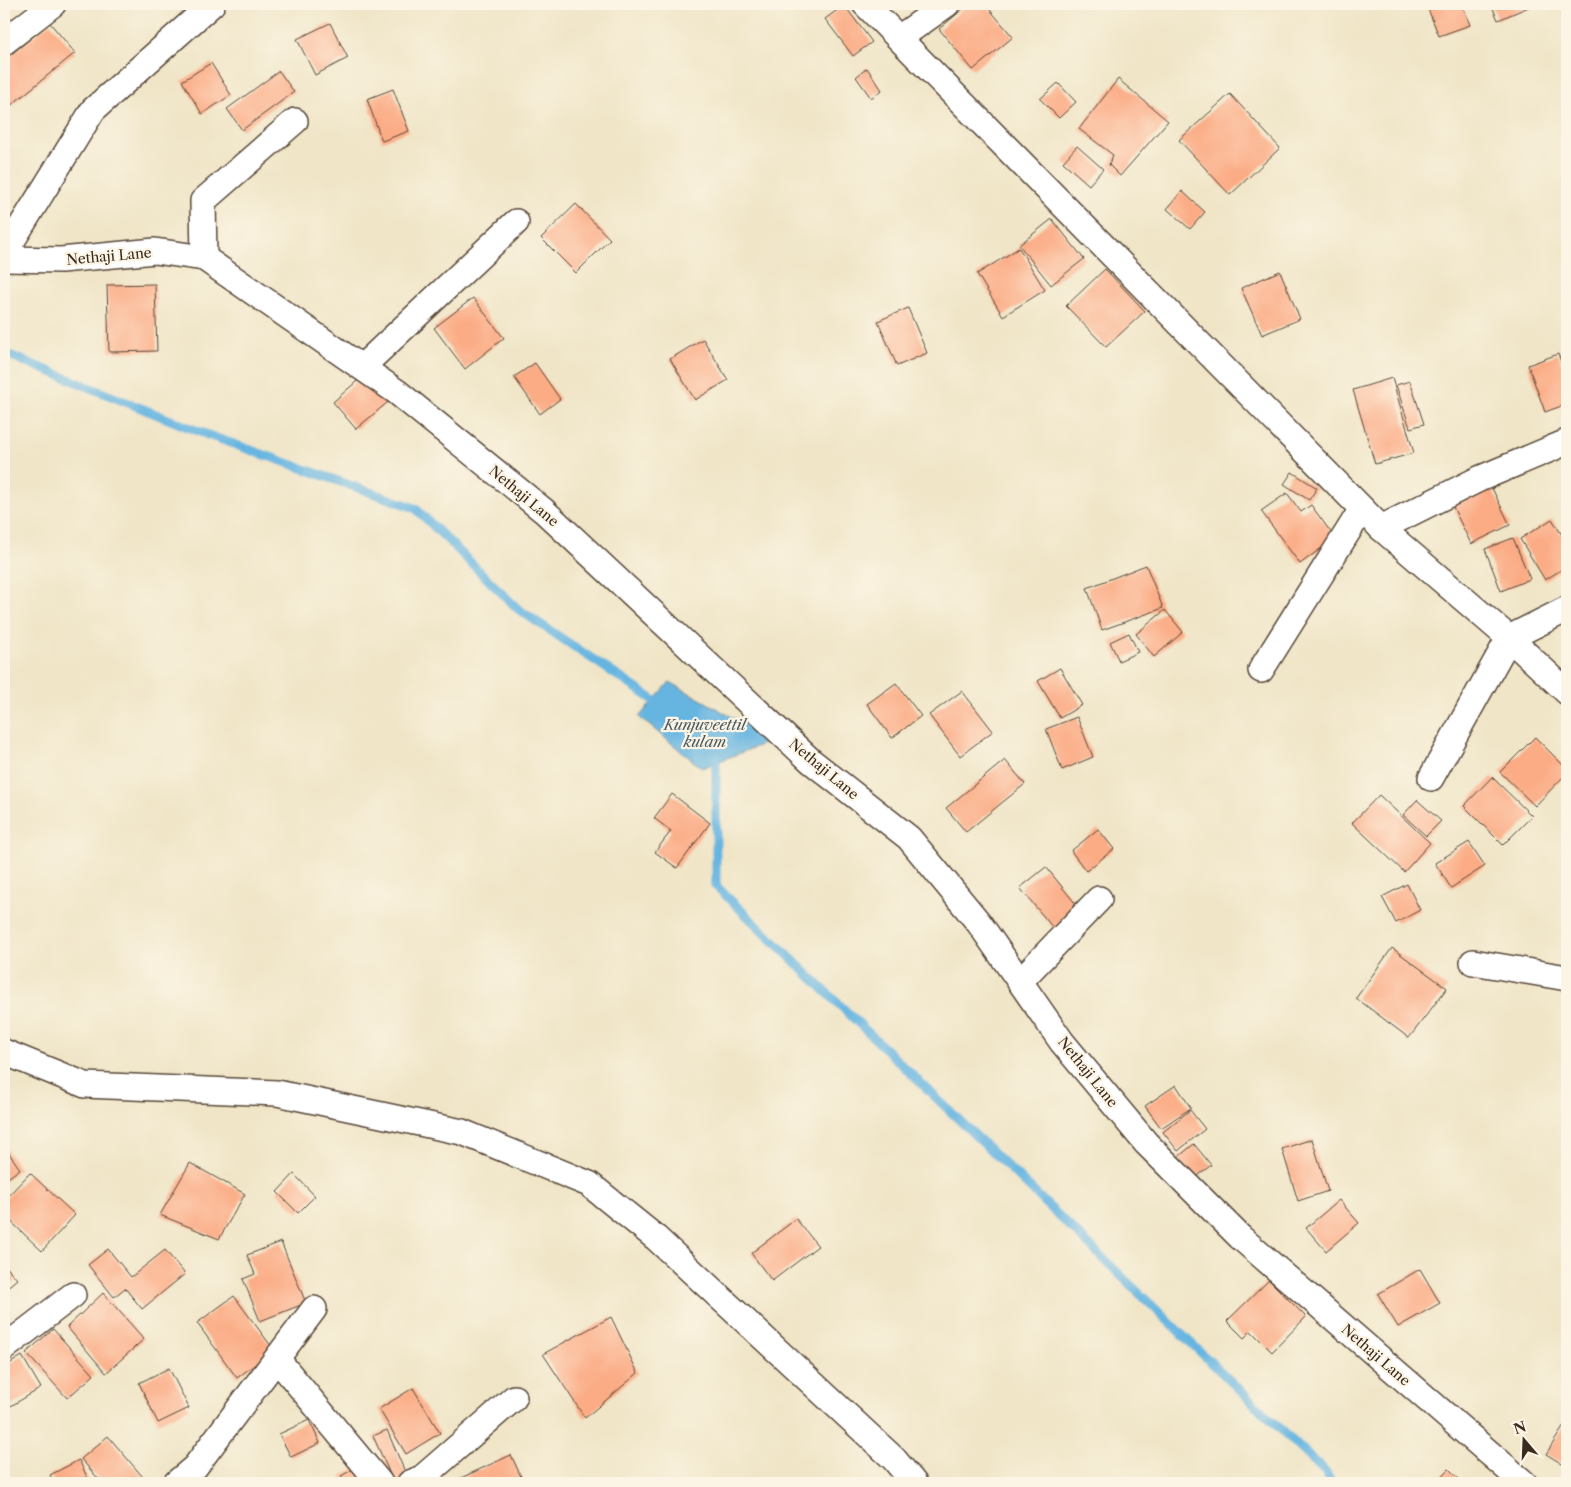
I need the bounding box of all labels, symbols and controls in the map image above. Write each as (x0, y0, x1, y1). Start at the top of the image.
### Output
street label: Nethaji Lane (66, 243, 152, 269)
street label: Nethaji Lane (486, 462, 563, 530)
water label: Kunjuveettil kulam (663, 715, 748, 751)
street label: Nethaji Lane (786, 735, 863, 803)
street label: Nethaji Lane (1054, 1033, 1122, 1111)
street label: Nethaji Lane (1338, 1320, 1414, 1390)
north arrow (1498, 1414, 1548, 1464)
text: N (1511, 1417, 1528, 1438)

